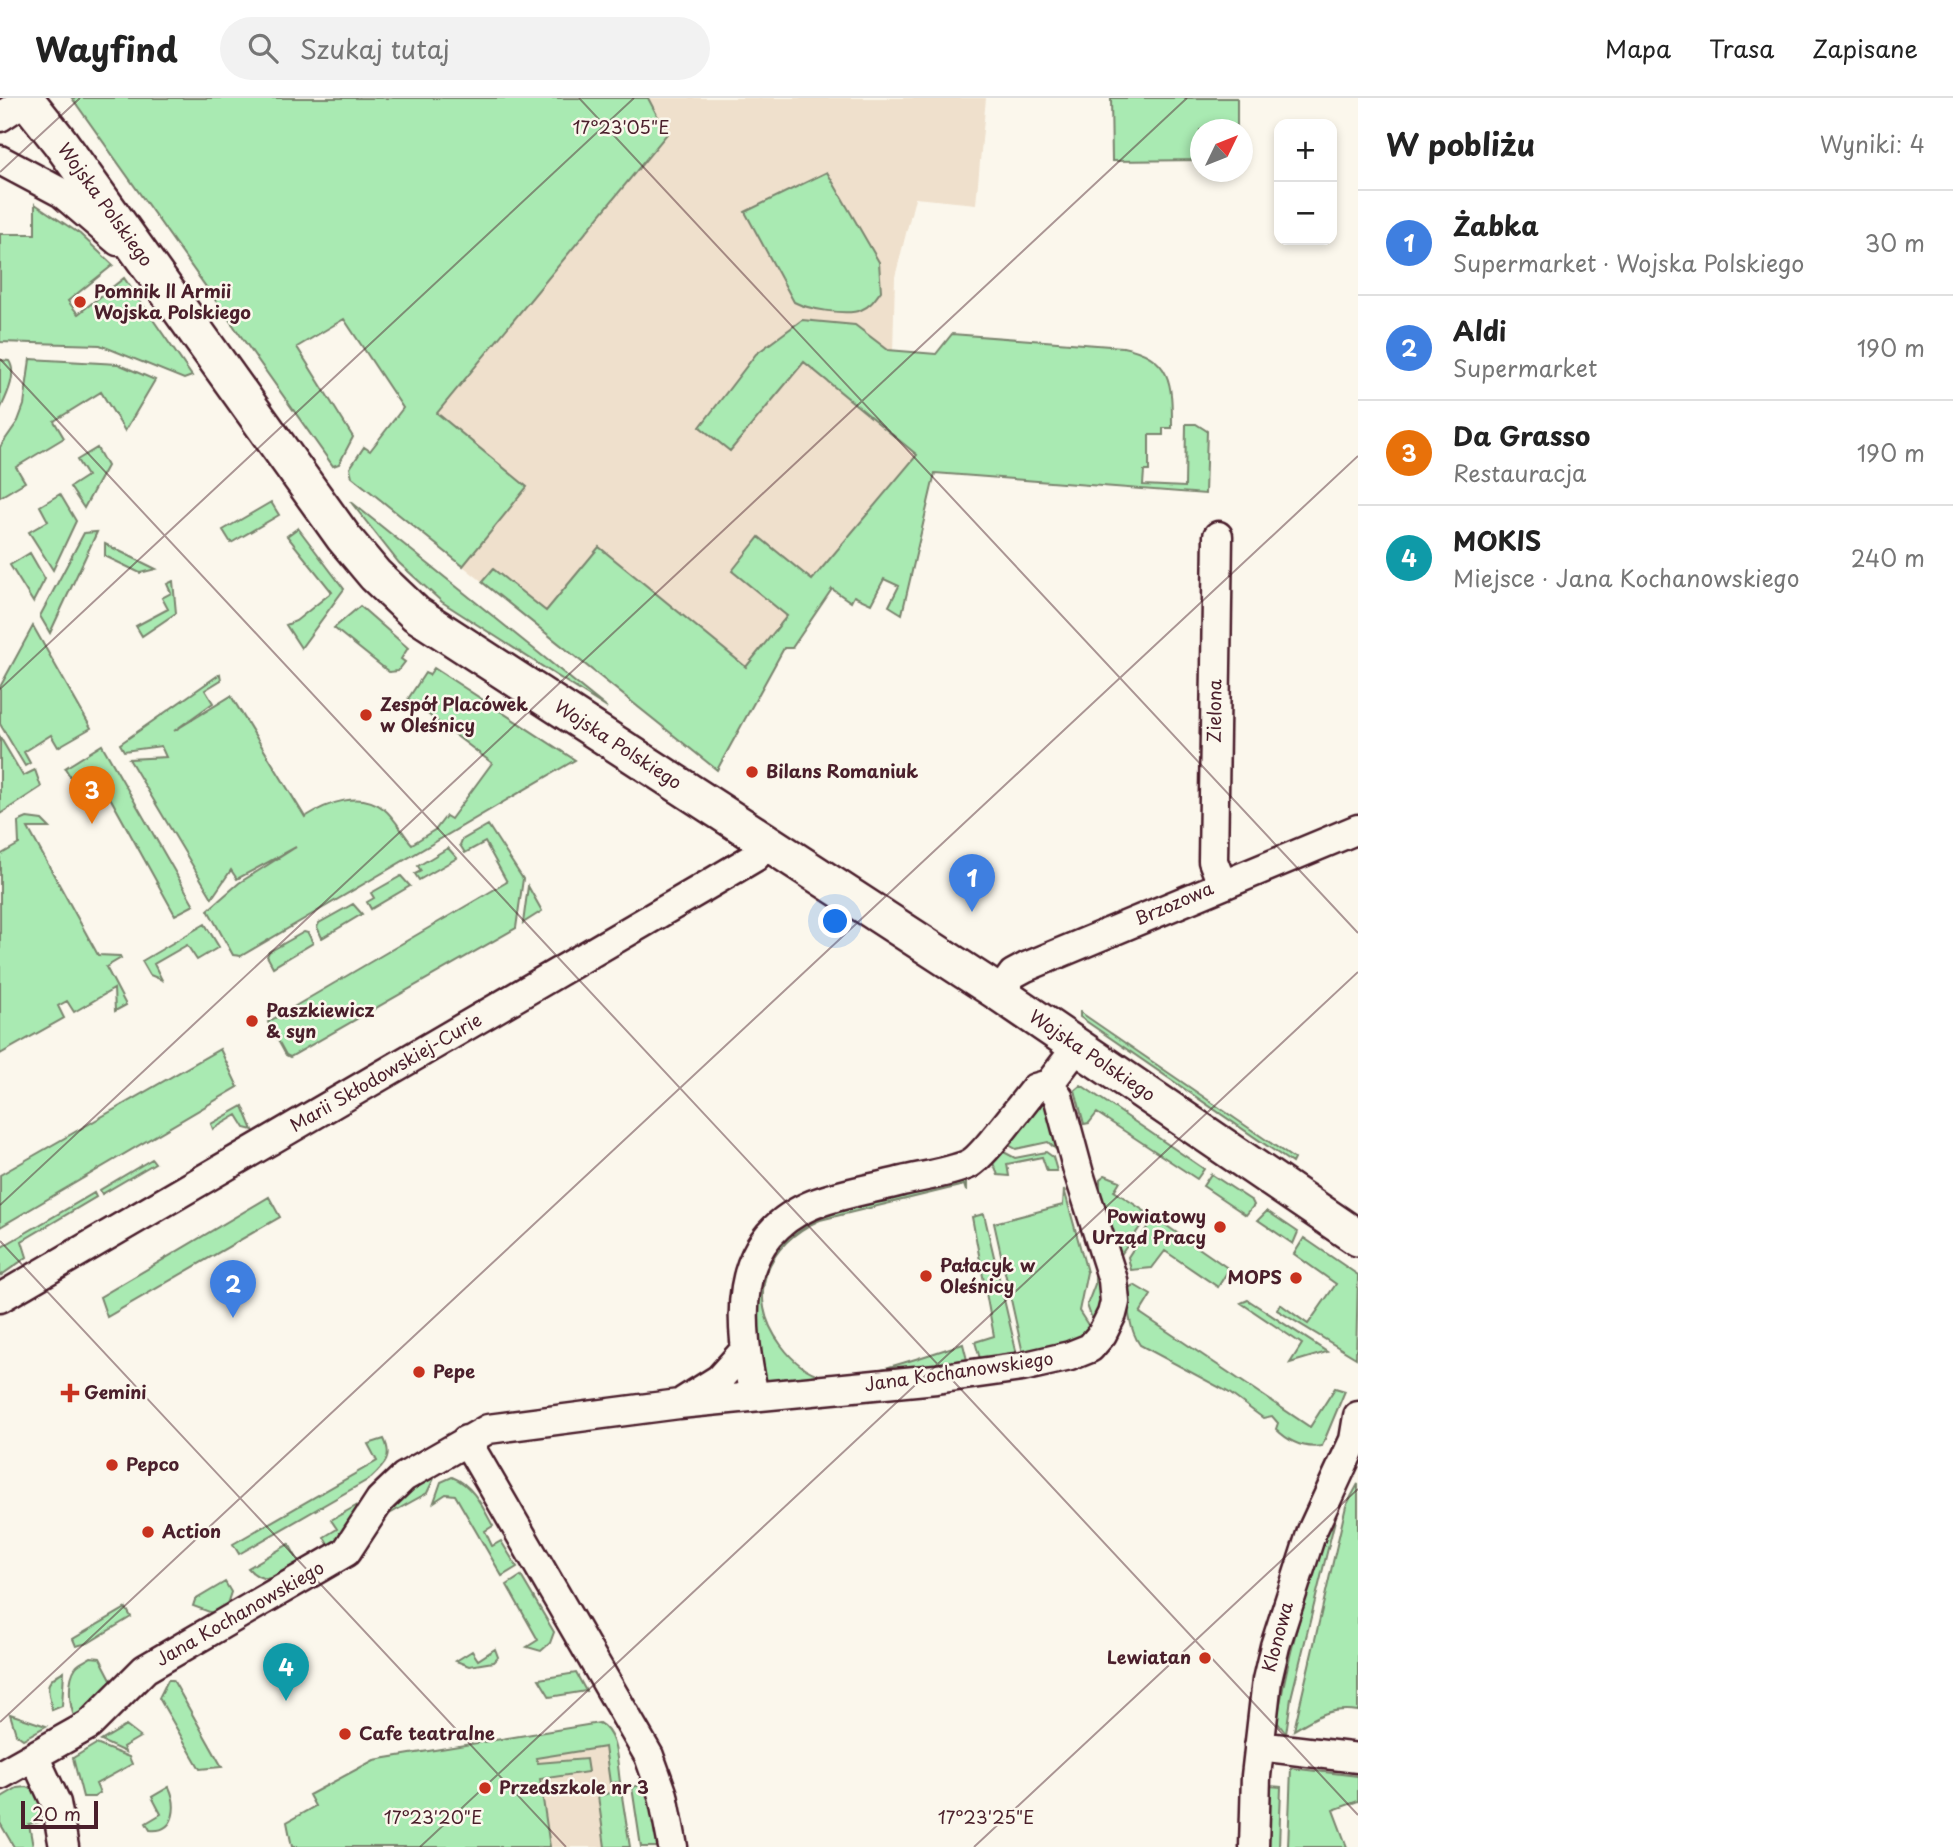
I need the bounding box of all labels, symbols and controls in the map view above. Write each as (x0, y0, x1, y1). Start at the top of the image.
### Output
search box (220, 17, 710, 80)
text: Wayfind (35, 23, 178, 73)
icon: search (244, 29, 282, 67)
text: Szukaj tutaj (300, 29, 450, 68)
text: Mapa (1605, 30, 1671, 66)
text: Trasa (1709, 30, 1774, 66)
text: Zapisane (1812, 30, 1918, 66)
text: 17°23'05"E (572, 113, 670, 140)
north arrow (1190, 119, 1253, 182)
map controls (1274, 119, 1337, 245)
button: + (1274, 119, 1337, 182)
text: W pobliżu (1386, 121, 1535, 166)
text: Wyniki: 4 (1820, 126, 1925, 161)
street label: Wojska Polskiego (52, 137, 160, 272)
button: − (1274, 182, 1337, 245)
text: Żabka (1453, 206, 1539, 245)
text: 1 (1404, 225, 1415, 260)
text: 30 m (1864, 225, 1925, 260)
text: Supermarket · Wojska Polskiego (1453, 245, 1804, 280)
place label: Pomnik ll Armii Wojska Polskiego (94, 277, 251, 325)
marker: Pomnik ll Armii Wojska Polskiego (72, 294, 88, 310)
text: Aldi (1453, 311, 1506, 350)
text: 2 (1401, 330, 1417, 365)
text: 190 m (1857, 330, 1925, 365)
text: Supermarket (1453, 350, 1597, 385)
text: Da Grasso (1453, 416, 1590, 455)
text: 3 (1401, 435, 1417, 470)
text: 190 m (1857, 435, 1925, 470)
text: Restauracja (1453, 455, 1586, 490)
text: MOKIS (1453, 521, 1541, 560)
text: 4 (1401, 540, 1417, 575)
text: 240 m (1851, 540, 1925, 575)
text: Miejsce · Jana Kochanowskiego (1453, 560, 1799, 595)
street label: Zielona (1199, 678, 1228, 743)
place label: Zespół Placówek w Oleśnicy (380, 690, 528, 738)
street label: Wojska Polskiego (550, 692, 688, 795)
marker: Zespół Placówek w Oleśnicy (358, 707, 374, 723)
place label: Bilans Romaniuk (766, 757, 918, 784)
marker: Bilans Romaniuk (744, 764, 760, 780)
pin: 3 (69, 766, 115, 824)
pin: 1 (949, 854, 995, 912)
street label: Brzozowa (1130, 874, 1218, 931)
your location (818, 904, 852, 938)
place label: Paszkiewicz & syn (266, 996, 375, 1044)
street label: Wojska Polskiego (1024, 1002, 1161, 1107)
street label: Marii Skłodowskiej-Curie (284, 1006, 486, 1138)
marker: Paszkiewicz & syn (244, 1013, 260, 1029)
place label: Powiatowy Urząd Pracy (1092, 1202, 1206, 1250)
marker: Powiatowy Urząd Pracy (1212, 1219, 1228, 1235)
place label: Pałacyk w Oleśnicy (940, 1251, 1036, 1299)
pin: 2 (210, 1260, 256, 1318)
place label: MOPS (1228, 1263, 1282, 1290)
marker: Pałacyk w Oleśnicy (918, 1268, 934, 1284)
marker: MOPS (1288, 1270, 1304, 1286)
street label: Jana Kochanowskiego (863, 1344, 1055, 1397)
place label: Pepe (433, 1357, 475, 1384)
marker: Pepe (411, 1364, 427, 1380)
place label: Gemini (84, 1378, 147, 1405)
marker: Gemini (62, 1385, 78, 1401)
place label: Pepco (126, 1450, 180, 1477)
marker: Pepco (104, 1457, 120, 1473)
place label: Action (161, 1517, 221, 1544)
marker: Action (140, 1524, 156, 1540)
street label: Jana Kochanowskiego (150, 1553, 329, 1672)
street label: Klonowa (1254, 1598, 1299, 1675)
pin: 4 (263, 1643, 309, 1701)
place label: Lewiatan (1107, 1643, 1191, 1670)
marker: Lewiatan (1197, 1650, 1213, 1666)
place label: Cafe teatralne (359, 1719, 495, 1746)
marker: Cafe teatralne (337, 1726, 353, 1742)
place label: Przedszkole nr 3 (499, 1773, 649, 1800)
marker: Przedszkole nr 3 (477, 1780, 493, 1796)
scale bar (21, 1798, 98, 1830)
text: 20 m (32, 1799, 81, 1827)
text: 17°23'20"E (384, 1803, 482, 1830)
text: 17°23'25"E (938, 1803, 1034, 1830)

